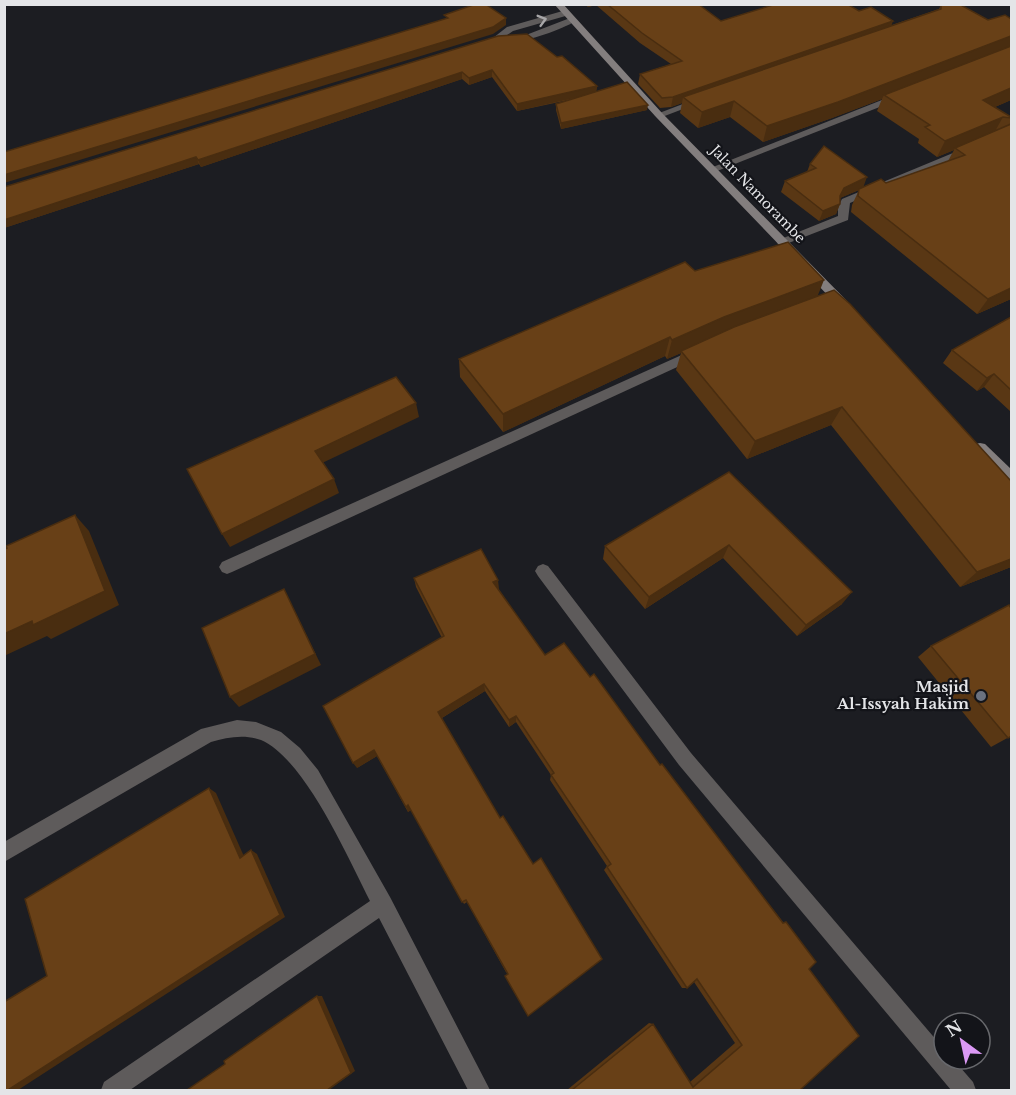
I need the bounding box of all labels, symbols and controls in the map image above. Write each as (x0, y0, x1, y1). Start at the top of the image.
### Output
one-way arrow (536, 15, 546, 27)
street label: Jalan Namorambe (705, 140, 809, 247)
place label: Masjid Al-Issyah Hakim (836, 677, 970, 713)
marker: Masjid Al-Issyah Hakim (974, 689, 988, 703)
north arrow (932, 1011, 992, 1071)
text: N (942, 1016, 966, 1041)

